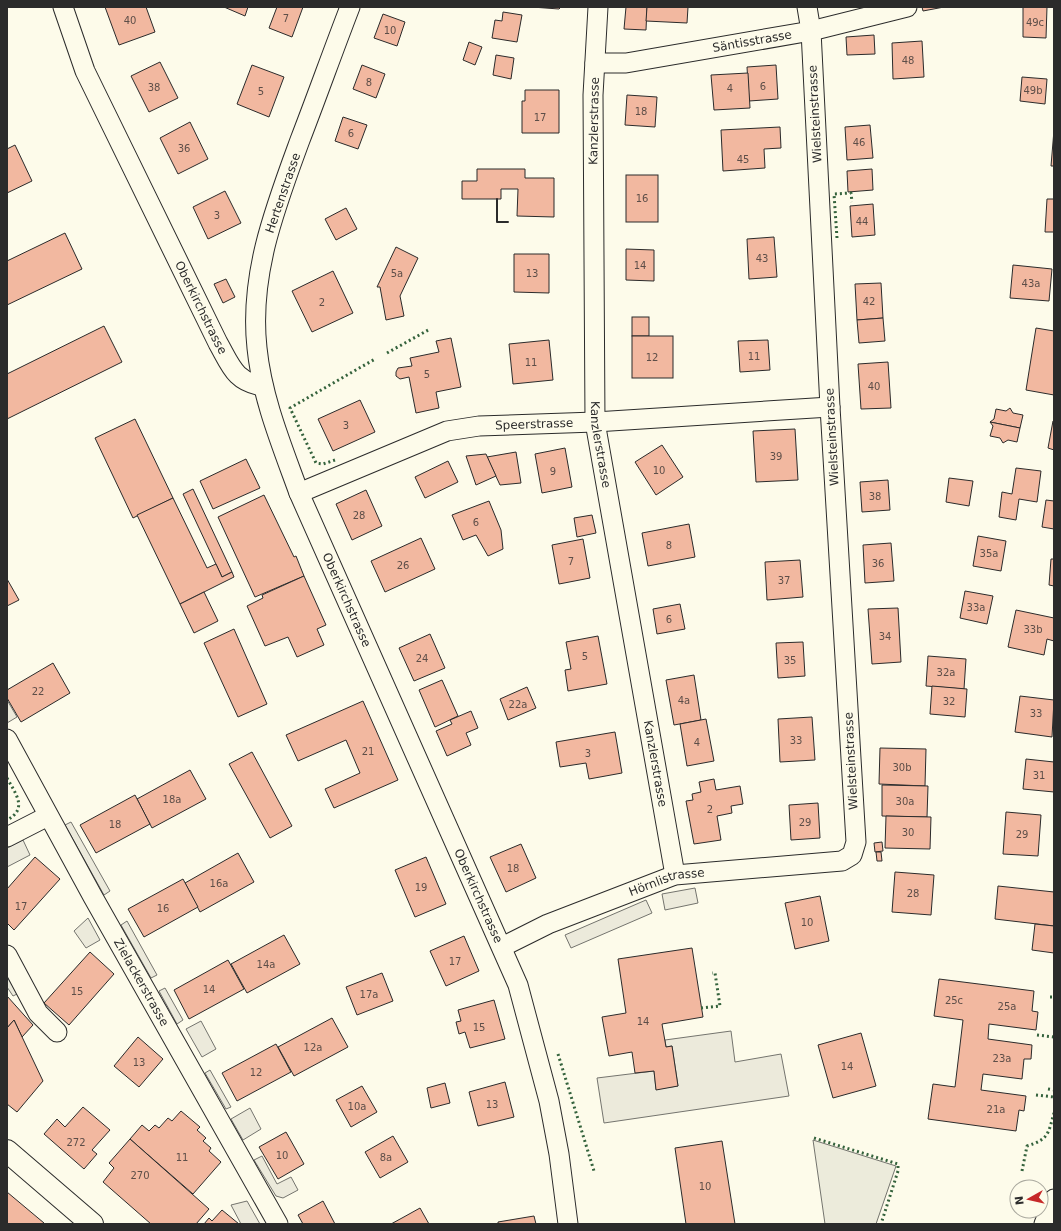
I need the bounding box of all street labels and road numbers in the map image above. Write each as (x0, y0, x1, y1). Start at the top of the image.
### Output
street label: Säntisstrasse (711, 27, 793, 55)
street label: Wielsteinstrasse (805, 65, 825, 163)
street label: Kanzlerstrasse (586, 77, 602, 165)
street label: Hertenstrasse (263, 151, 303, 235)
street label: Oberkirchstrasse (172, 259, 230, 357)
street label: Wielsteinstrasse (822, 388, 842, 486)
street label: Kanzlerstrasse (588, 401, 614, 489)
street label: Speerstrasse (495, 416, 573, 432)
street label: Oberkirchstrasse (320, 551, 374, 649)
street label: Wielsteinstrasse (841, 712, 861, 810)
street label: Kanzlerstrasse (641, 719, 670, 808)
street label: Oberkirchstrasse (451, 847, 505, 945)
street label: Hörnlistrasse (627, 866, 705, 899)
street label: Zielackerstrasse (111, 936, 172, 1029)

